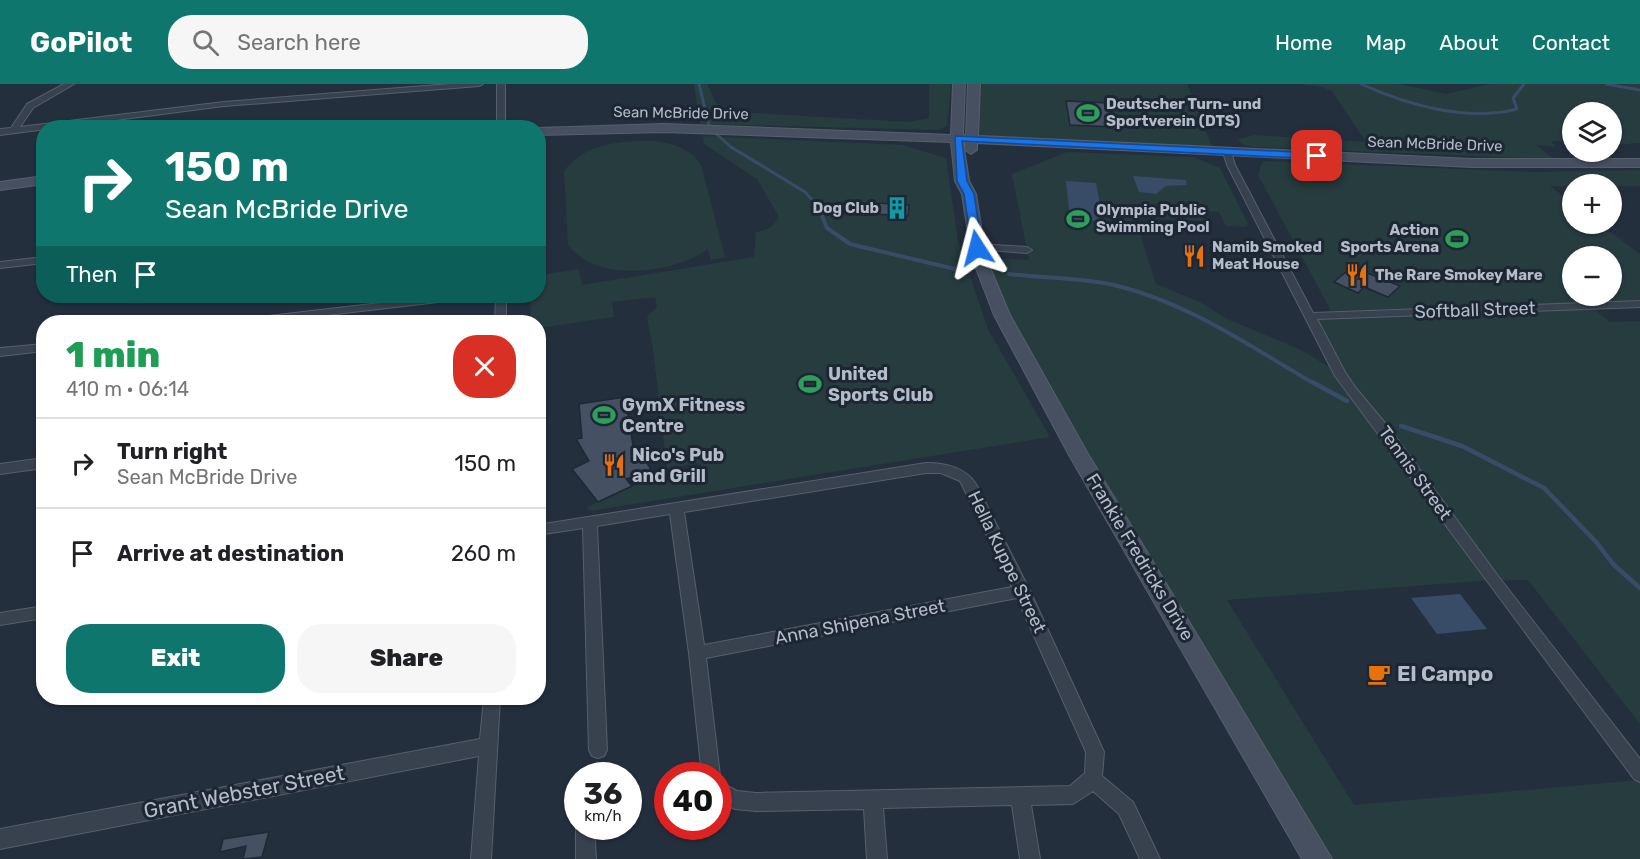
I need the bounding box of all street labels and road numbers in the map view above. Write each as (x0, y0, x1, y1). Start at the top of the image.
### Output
street label: Sean McBride Drive (613, 103, 749, 123)
street label: Sean McBride Drive (1367, 133, 1503, 155)
street label: Softball Street (1414, 297, 1536, 323)
street label: Tennis Street (1374, 422, 1456, 524)
street label: Frankie Fredricks Drive (1081, 470, 1199, 644)
street label: Hella Kuppe Street (963, 487, 1051, 637)
street label: Anna Shipena Street (773, 595, 947, 649)
street label: Grant Webster Street (141, 760, 346, 823)

